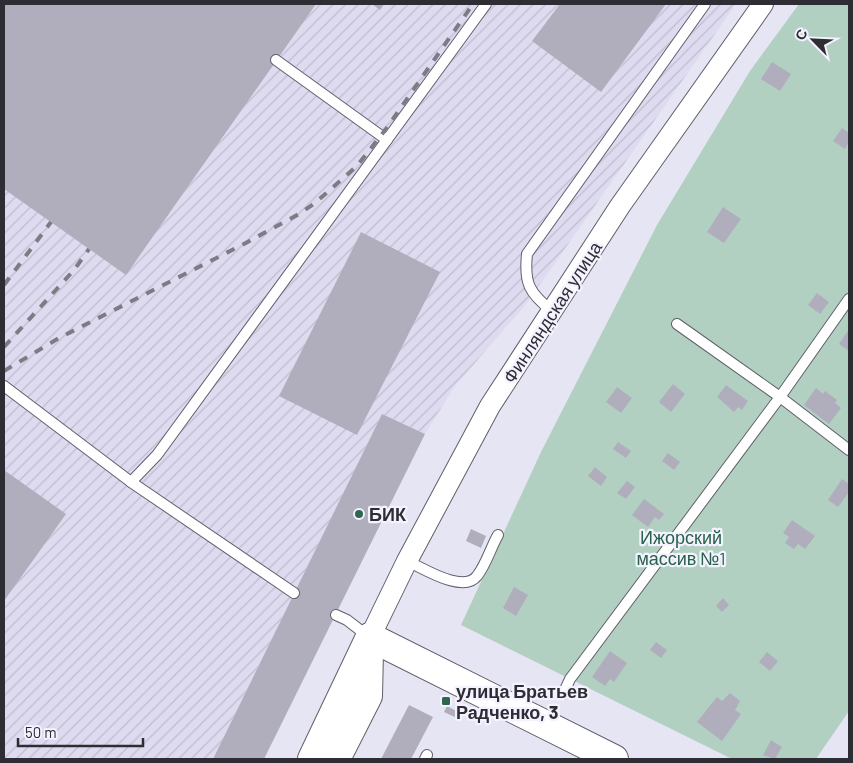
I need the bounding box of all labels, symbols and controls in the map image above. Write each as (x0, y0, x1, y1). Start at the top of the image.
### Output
north arrow (788, 15, 838, 65)
text: С (791, 26, 810, 43)
street label: Финляндская улица (498, 236, 607, 387)
place label: БИК (369, 503, 407, 525)
marker: БИК (353, 508, 365, 520)
park label: Ижорский массив №1 (636, 526, 726, 569)
place label: улица Братьев Радченко, 3 (456, 680, 588, 723)
marker: улица Братьев Радченко, 3 (440, 695, 452, 707)
scale bar (18, 716, 142, 748)
text: 50 m (25, 723, 57, 741)

